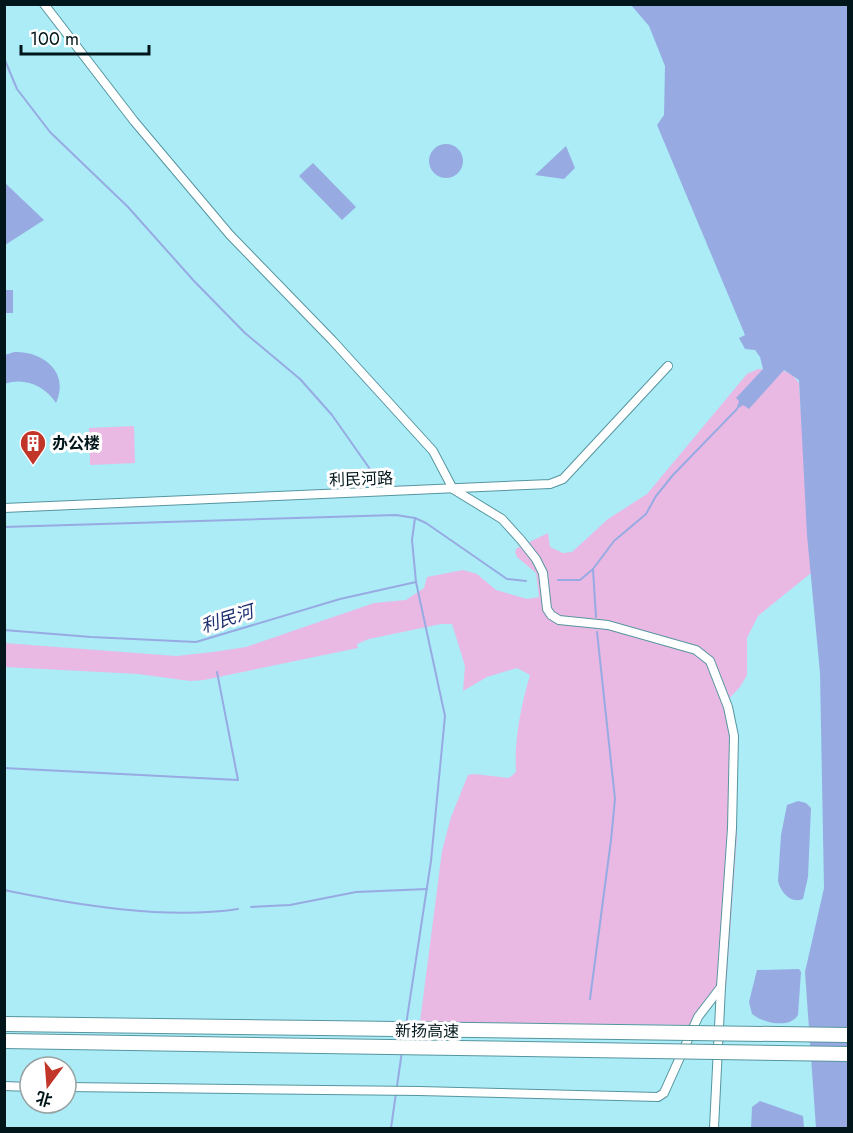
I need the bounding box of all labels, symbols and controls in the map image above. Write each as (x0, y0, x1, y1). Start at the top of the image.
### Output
scale bar (21, 18, 148, 56)
text: 100 m (30, 26, 79, 52)
building icon: 办公楼 (18, 428, 48, 466)
place label: 办公楼 (52, 432, 100, 455)
street label: 利民河路 (329, 466, 393, 492)
water label: 利民河 (197, 598, 259, 639)
street label: 新扬高速 (395, 1019, 459, 1043)
north arrow (18, 1055, 78, 1115)
text: 北 (33, 1086, 55, 1112)

